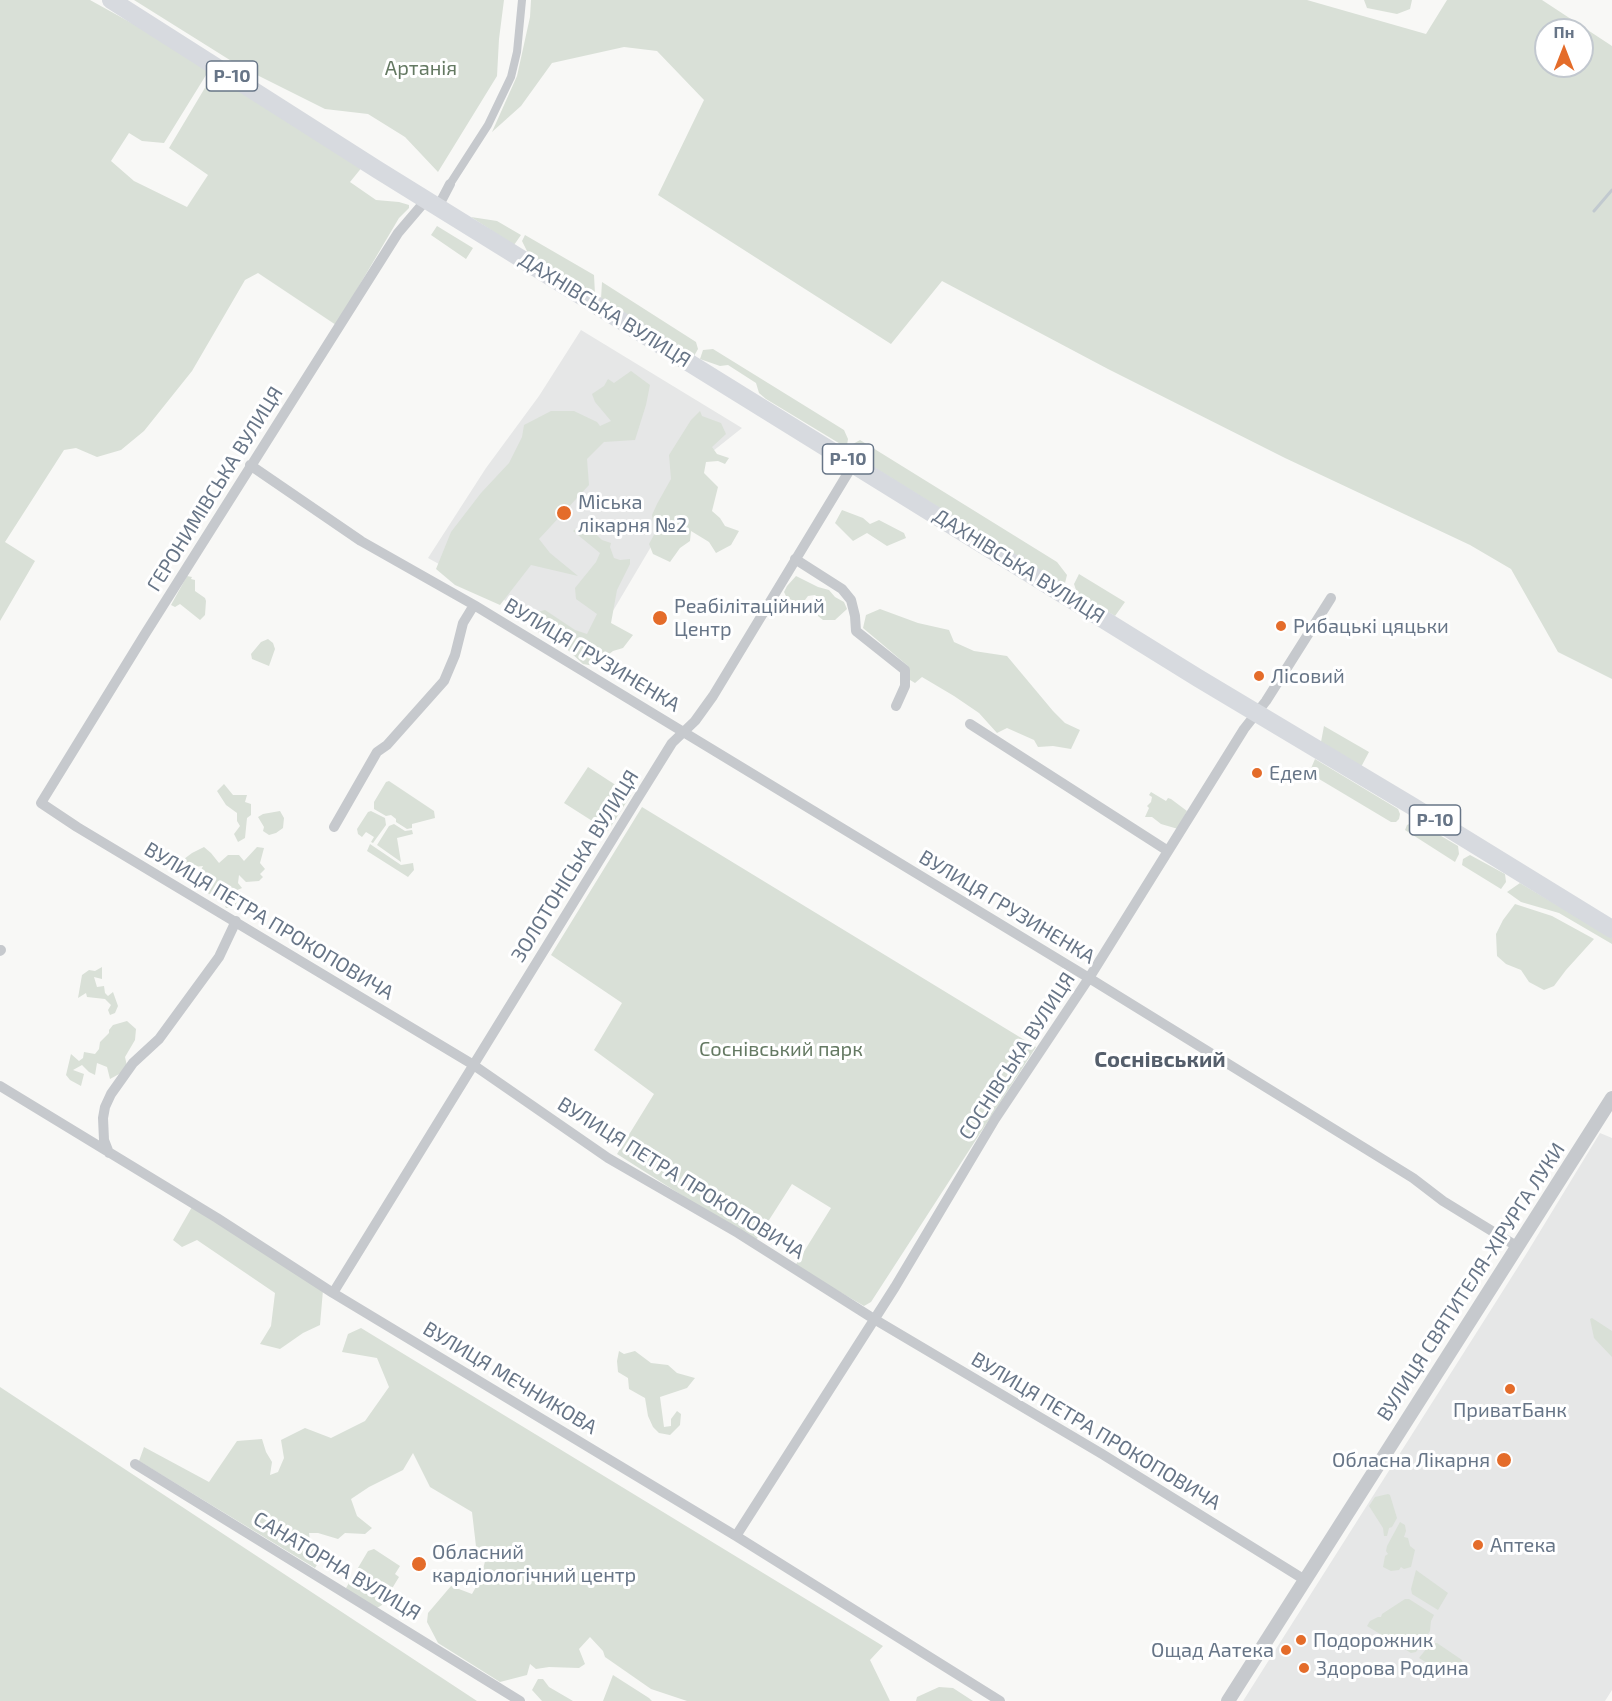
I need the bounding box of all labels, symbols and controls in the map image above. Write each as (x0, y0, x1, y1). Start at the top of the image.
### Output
north arrow (1534, 18, 1594, 78)
text: Пн (1554, 22, 1574, 41)
park label: Артанія (385, 56, 457, 80)
road number: Р-10 (206, 61, 258, 91)
street label: ДАХНІВСЬКА ВУЛИЦЯ (515, 248, 695, 372)
street label: ГЕРОНИМІВСЬКА ВУЛИЦЯ (142, 382, 288, 596)
road number: Р-10 (822, 444, 874, 474)
place label: Міська лікарня №2 (578, 490, 687, 537)
marker: Міська лікарня №2 (555, 504, 573, 522)
street label: ДАХНІВСЬКА ВУЛИЦЯ (929, 504, 1109, 628)
street label: ВУЛИЦЯ ГРУЗИНЕНКА (500, 593, 684, 717)
place label: Реабілітаційний Центр (674, 594, 825, 641)
marker: Реабілітаційний Центр (651, 609, 669, 627)
place label: Рибацькі цяцьки (1293, 614, 1449, 638)
marker: Рибацькі цяцьки (1274, 619, 1288, 633)
place label: Лісовий (1271, 664, 1345, 688)
marker: Лісовий (1252, 669, 1266, 683)
place label: Едем (1269, 761, 1318, 785)
street label: ЗОЛОТОНІСЬКА ВУЛИЦЯ (506, 766, 644, 966)
marker: Едем (1250, 766, 1264, 780)
road number: Р-10 (1410, 805, 1460, 835)
street label: ВУЛИЦЯ ПЕТРА ПРОКОПОВИЧА (140, 837, 398, 1005)
street label: ВУЛИЦЯ ГРУЗИНЕНКА (915, 845, 1099, 969)
street label: СОСНІВСЬКА ВУЛИЦЯ (954, 968, 1080, 1144)
park label: Соснівський парк (699, 1037, 863, 1061)
district label: Соснівський (1094, 1047, 1226, 1073)
street label: ВУЛИЦЯ ПЕТРА ПРОКОПОВИЧА (553, 1092, 809, 1264)
street label: ВУЛИЦЯ СВЯТИТЕЛЯ-ХІРУРГА ЛУКИ (1372, 1139, 1570, 1425)
street label: ВУЛИЦЯ МЕЧНИКОВА (419, 1317, 601, 1439)
street label: ВУЛИЦЯ ПЕТРА ПРОКОПОВИЧА (967, 1347, 1225, 1515)
marker: ПриватБанк (1503, 1382, 1517, 1396)
place label: ПриватБанк (1453, 1398, 1567, 1422)
place label: Обласна Лікарня (1332, 1448, 1490, 1472)
marker: Обласна Лікарня (1495, 1451, 1513, 1469)
street label: САНАТОРНА ВУЛИЦЯ (249, 1507, 425, 1625)
place label: Аптека (1490, 1533, 1556, 1557)
marker: Аптека (1471, 1538, 1485, 1552)
place label: Обласний кардіологічний центр (432, 1540, 636, 1587)
marker: Обласний кардіологічний центр (410, 1555, 428, 1573)
place label: Подорожник (1313, 1628, 1434, 1652)
marker: Подорожник (1294, 1633, 1308, 1647)
place label: Ощад Аатека (1151, 1638, 1274, 1662)
marker: Ощад Аатека (1279, 1643, 1293, 1657)
place label: Здорова Родина (1316, 1656, 1469, 1680)
marker: Здорова Родина (1297, 1661, 1311, 1675)

